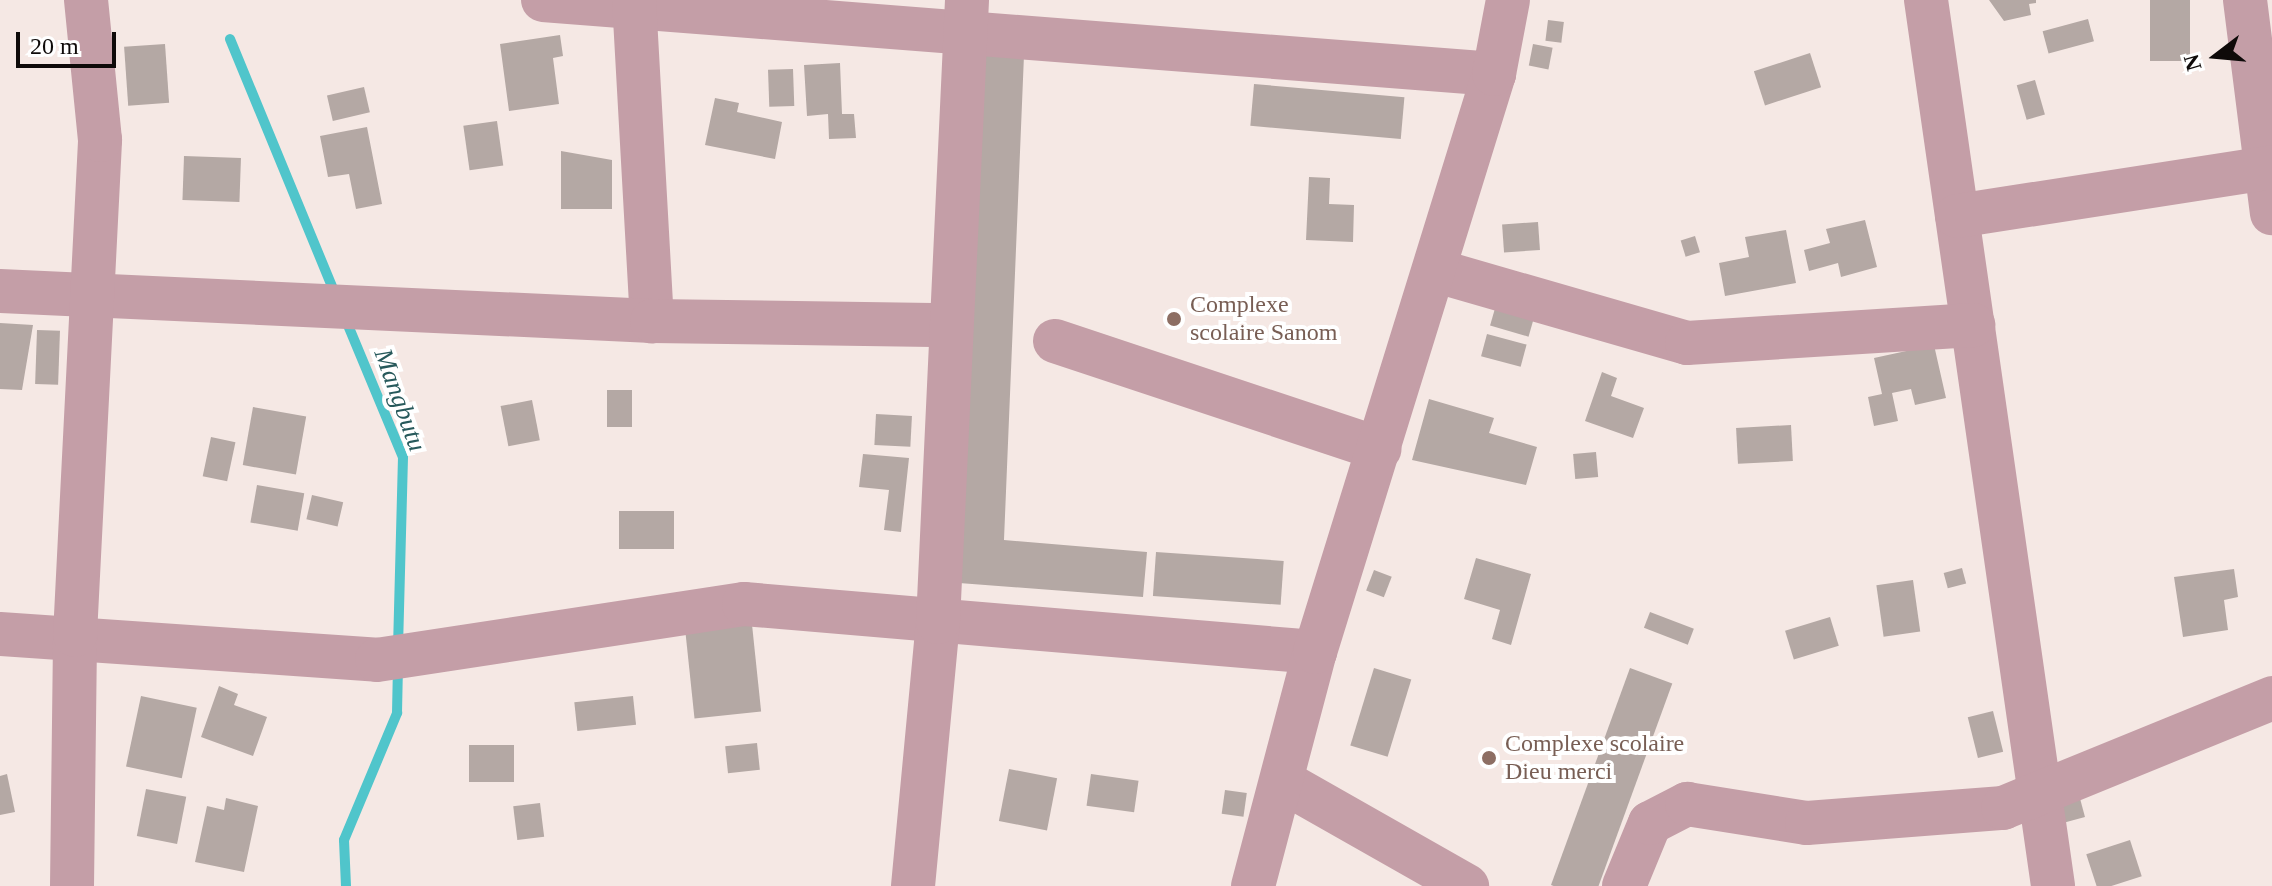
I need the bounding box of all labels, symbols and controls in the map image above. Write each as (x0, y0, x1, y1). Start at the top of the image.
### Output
scale bar (20, 16, 120, 66)
north arrow (2176, 16, 2256, 96)
text: 20 m (30, 33, 79, 59)
text: N (2178, 52, 2207, 74)
place label: Complexe scolaire Sanom (1190, 291, 1337, 347)
marker: Complexe scolaire Sanom (1165, 310, 1183, 328)
water label: Mangbutu (367, 344, 433, 456)
place label: Complexe scolaire Dieu merci (1505, 730, 1684, 786)
marker: Complexe scolaire Dieu merci (1480, 749, 1498, 767)

